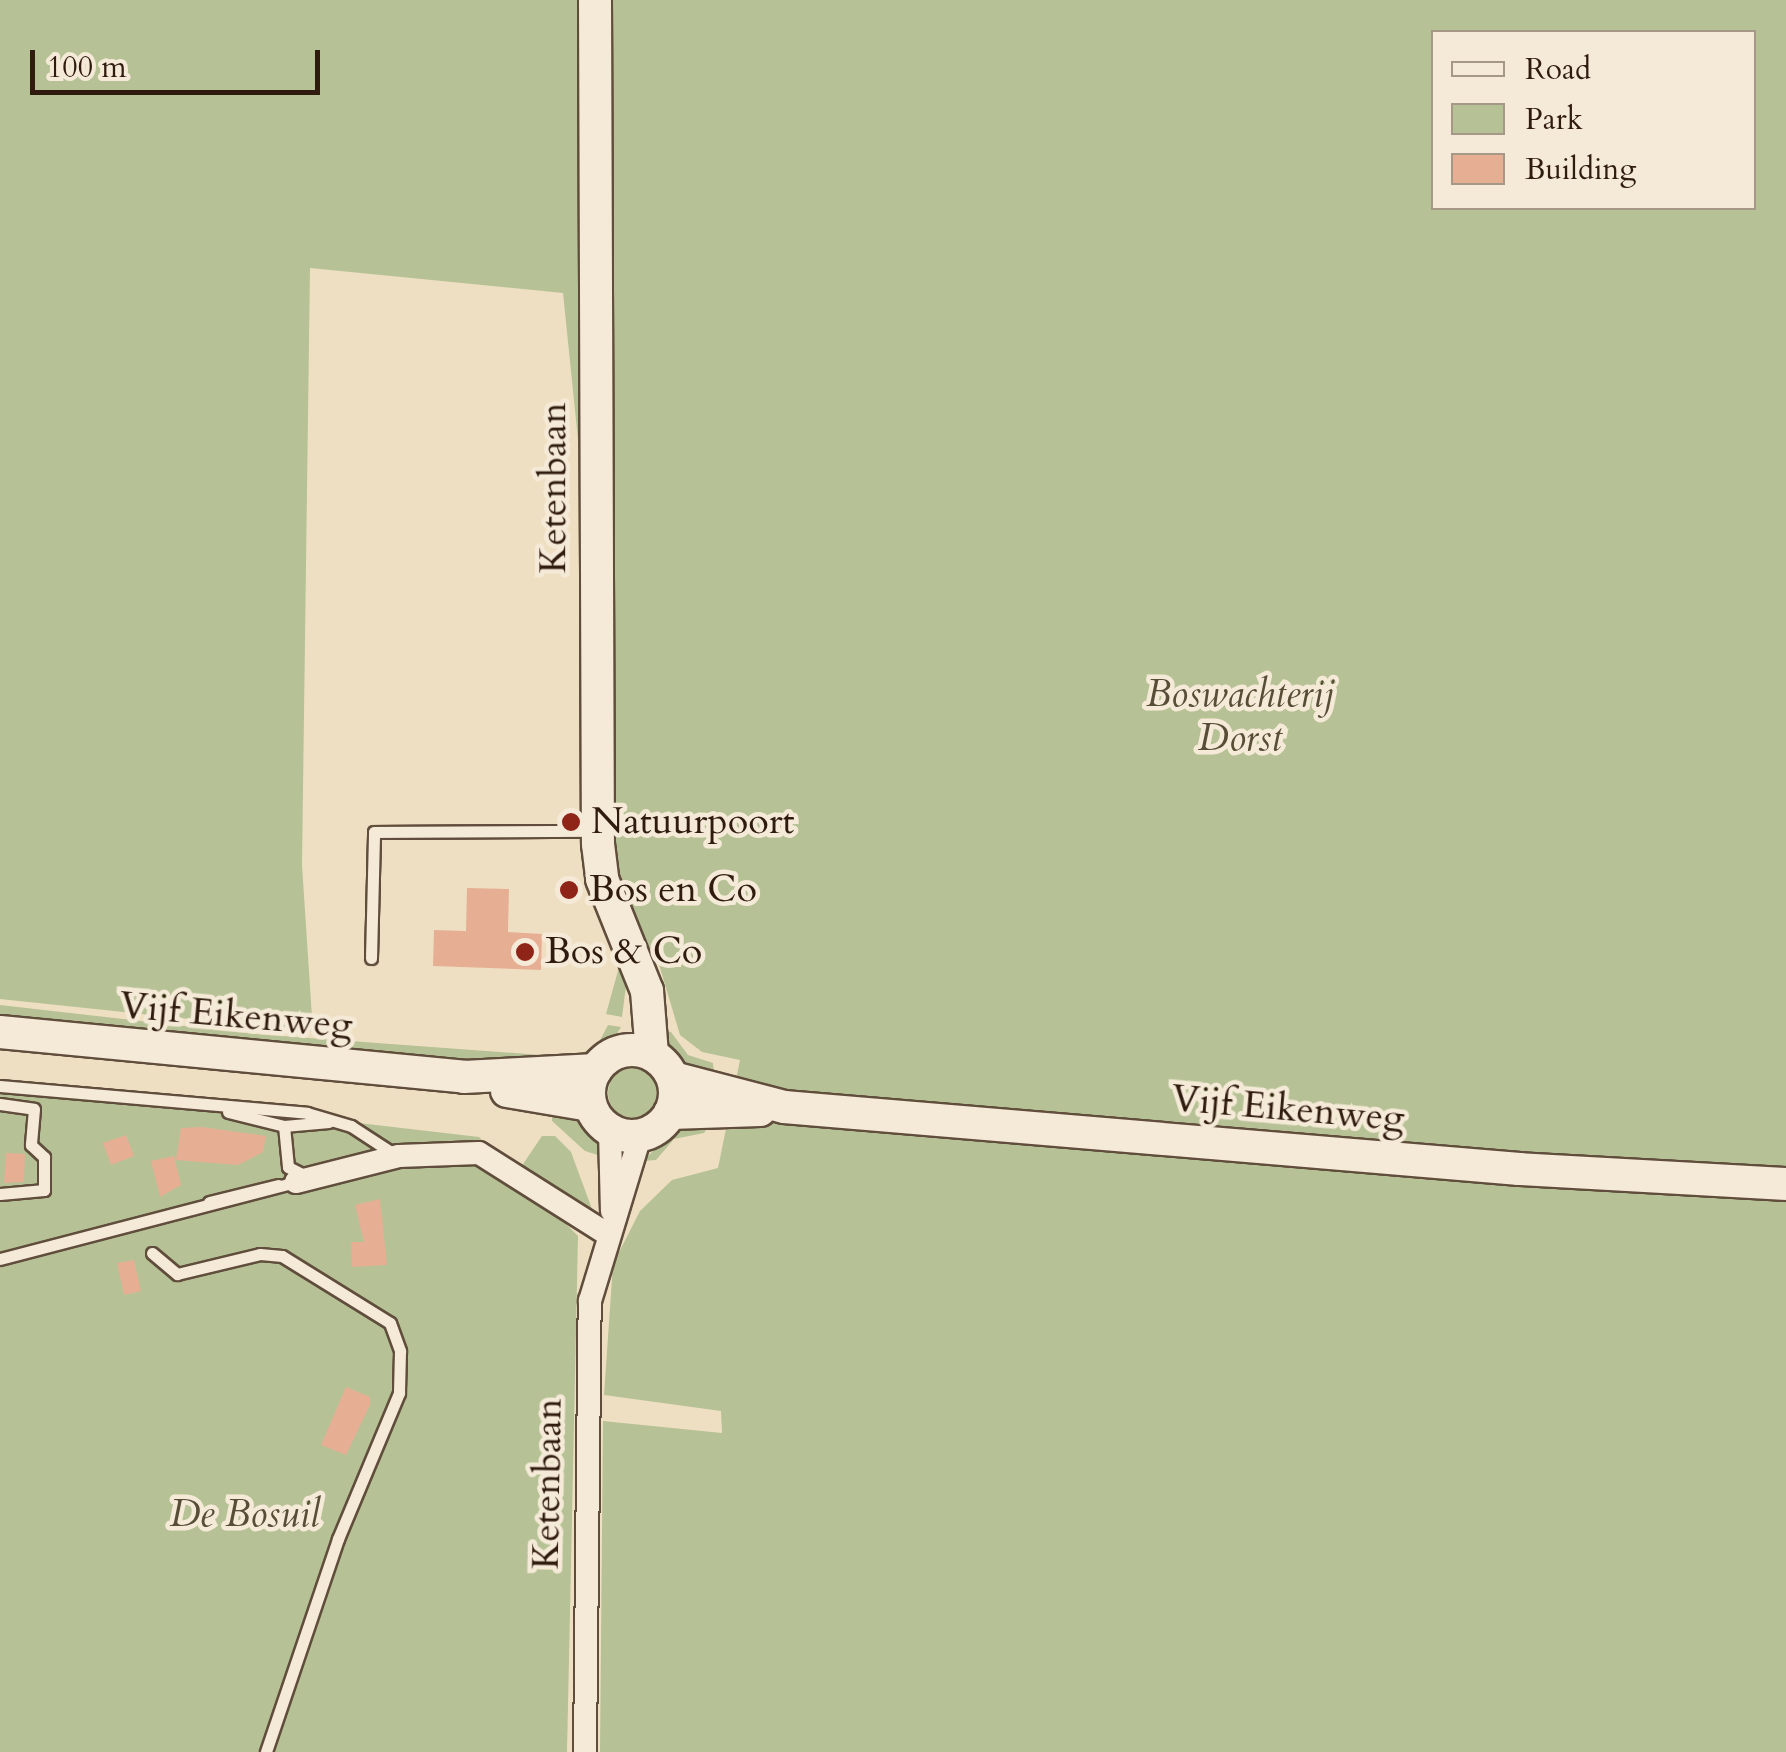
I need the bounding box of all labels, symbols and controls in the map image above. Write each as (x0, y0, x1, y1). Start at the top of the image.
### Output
scale bar (35, 30, 325, 92)
legend (1431, 30, 1756, 210)
text: 100 m (47, 47, 127, 88)
text: Road (1525, 49, 1591, 90)
text: Park (1525, 99, 1583, 140)
text: Building (1525, 149, 1636, 190)
street label: Ketenbaan (531, 402, 577, 574)
park label: Boswachterij Dorst (1146, 672, 1334, 762)
place label: Natuurpoort (591, 799, 795, 845)
marker: Natuurpoort (560, 811, 582, 833)
place label: Bos en Co (589, 867, 757, 913)
marker: Bos en Co (558, 879, 580, 901)
place label: Bos & Co (545, 929, 702, 975)
marker: Bos & Co (514, 941, 536, 963)
street label: Vijf Eikenweg (118, 983, 354, 1049)
street label: Vijf Eikenweg (1170, 1076, 1406, 1142)
street label: Ketenbaan (524, 1398, 572, 1570)
park label: De Bosuil (170, 1492, 320, 1538)

